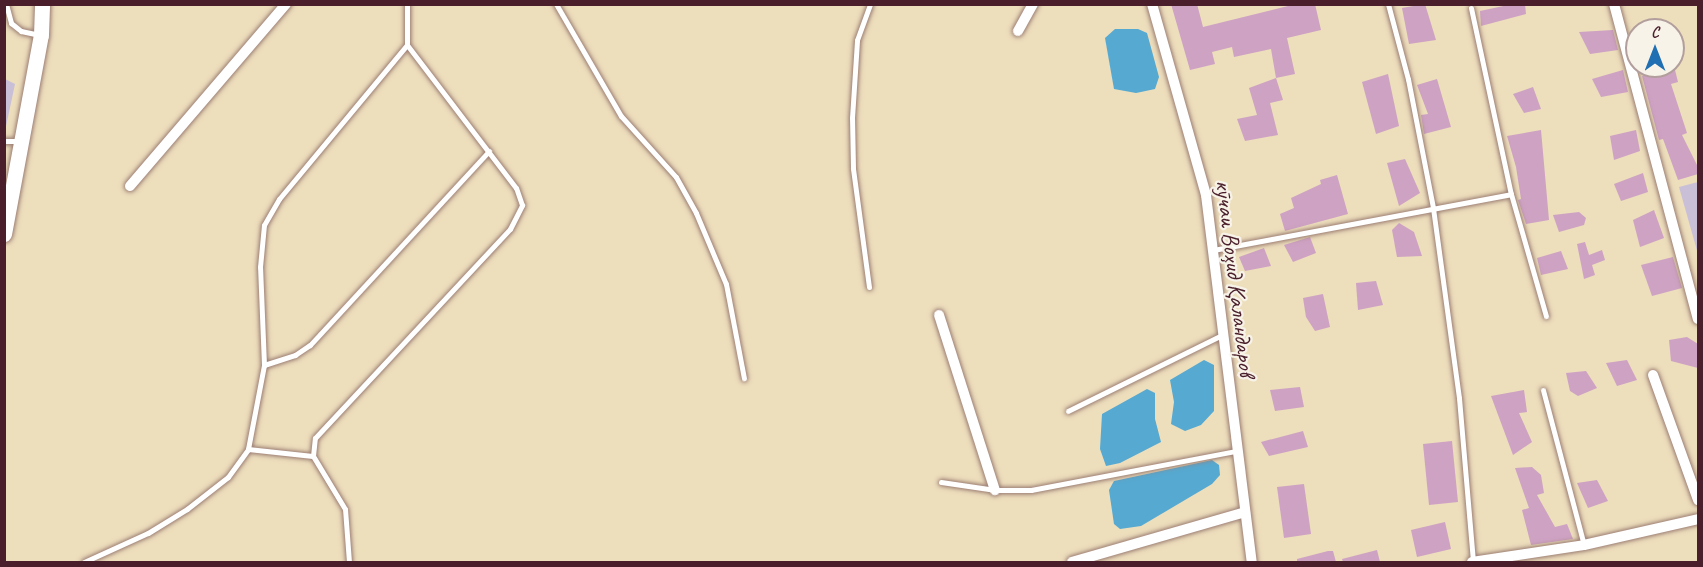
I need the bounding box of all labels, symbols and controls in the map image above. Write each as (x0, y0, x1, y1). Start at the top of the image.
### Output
north arrow (1625, 18, 1685, 78)
text: С (1651, 22, 1659, 42)
street label: кӯчаи Воҳид Қаландаров (1209, 178, 1261, 378)

